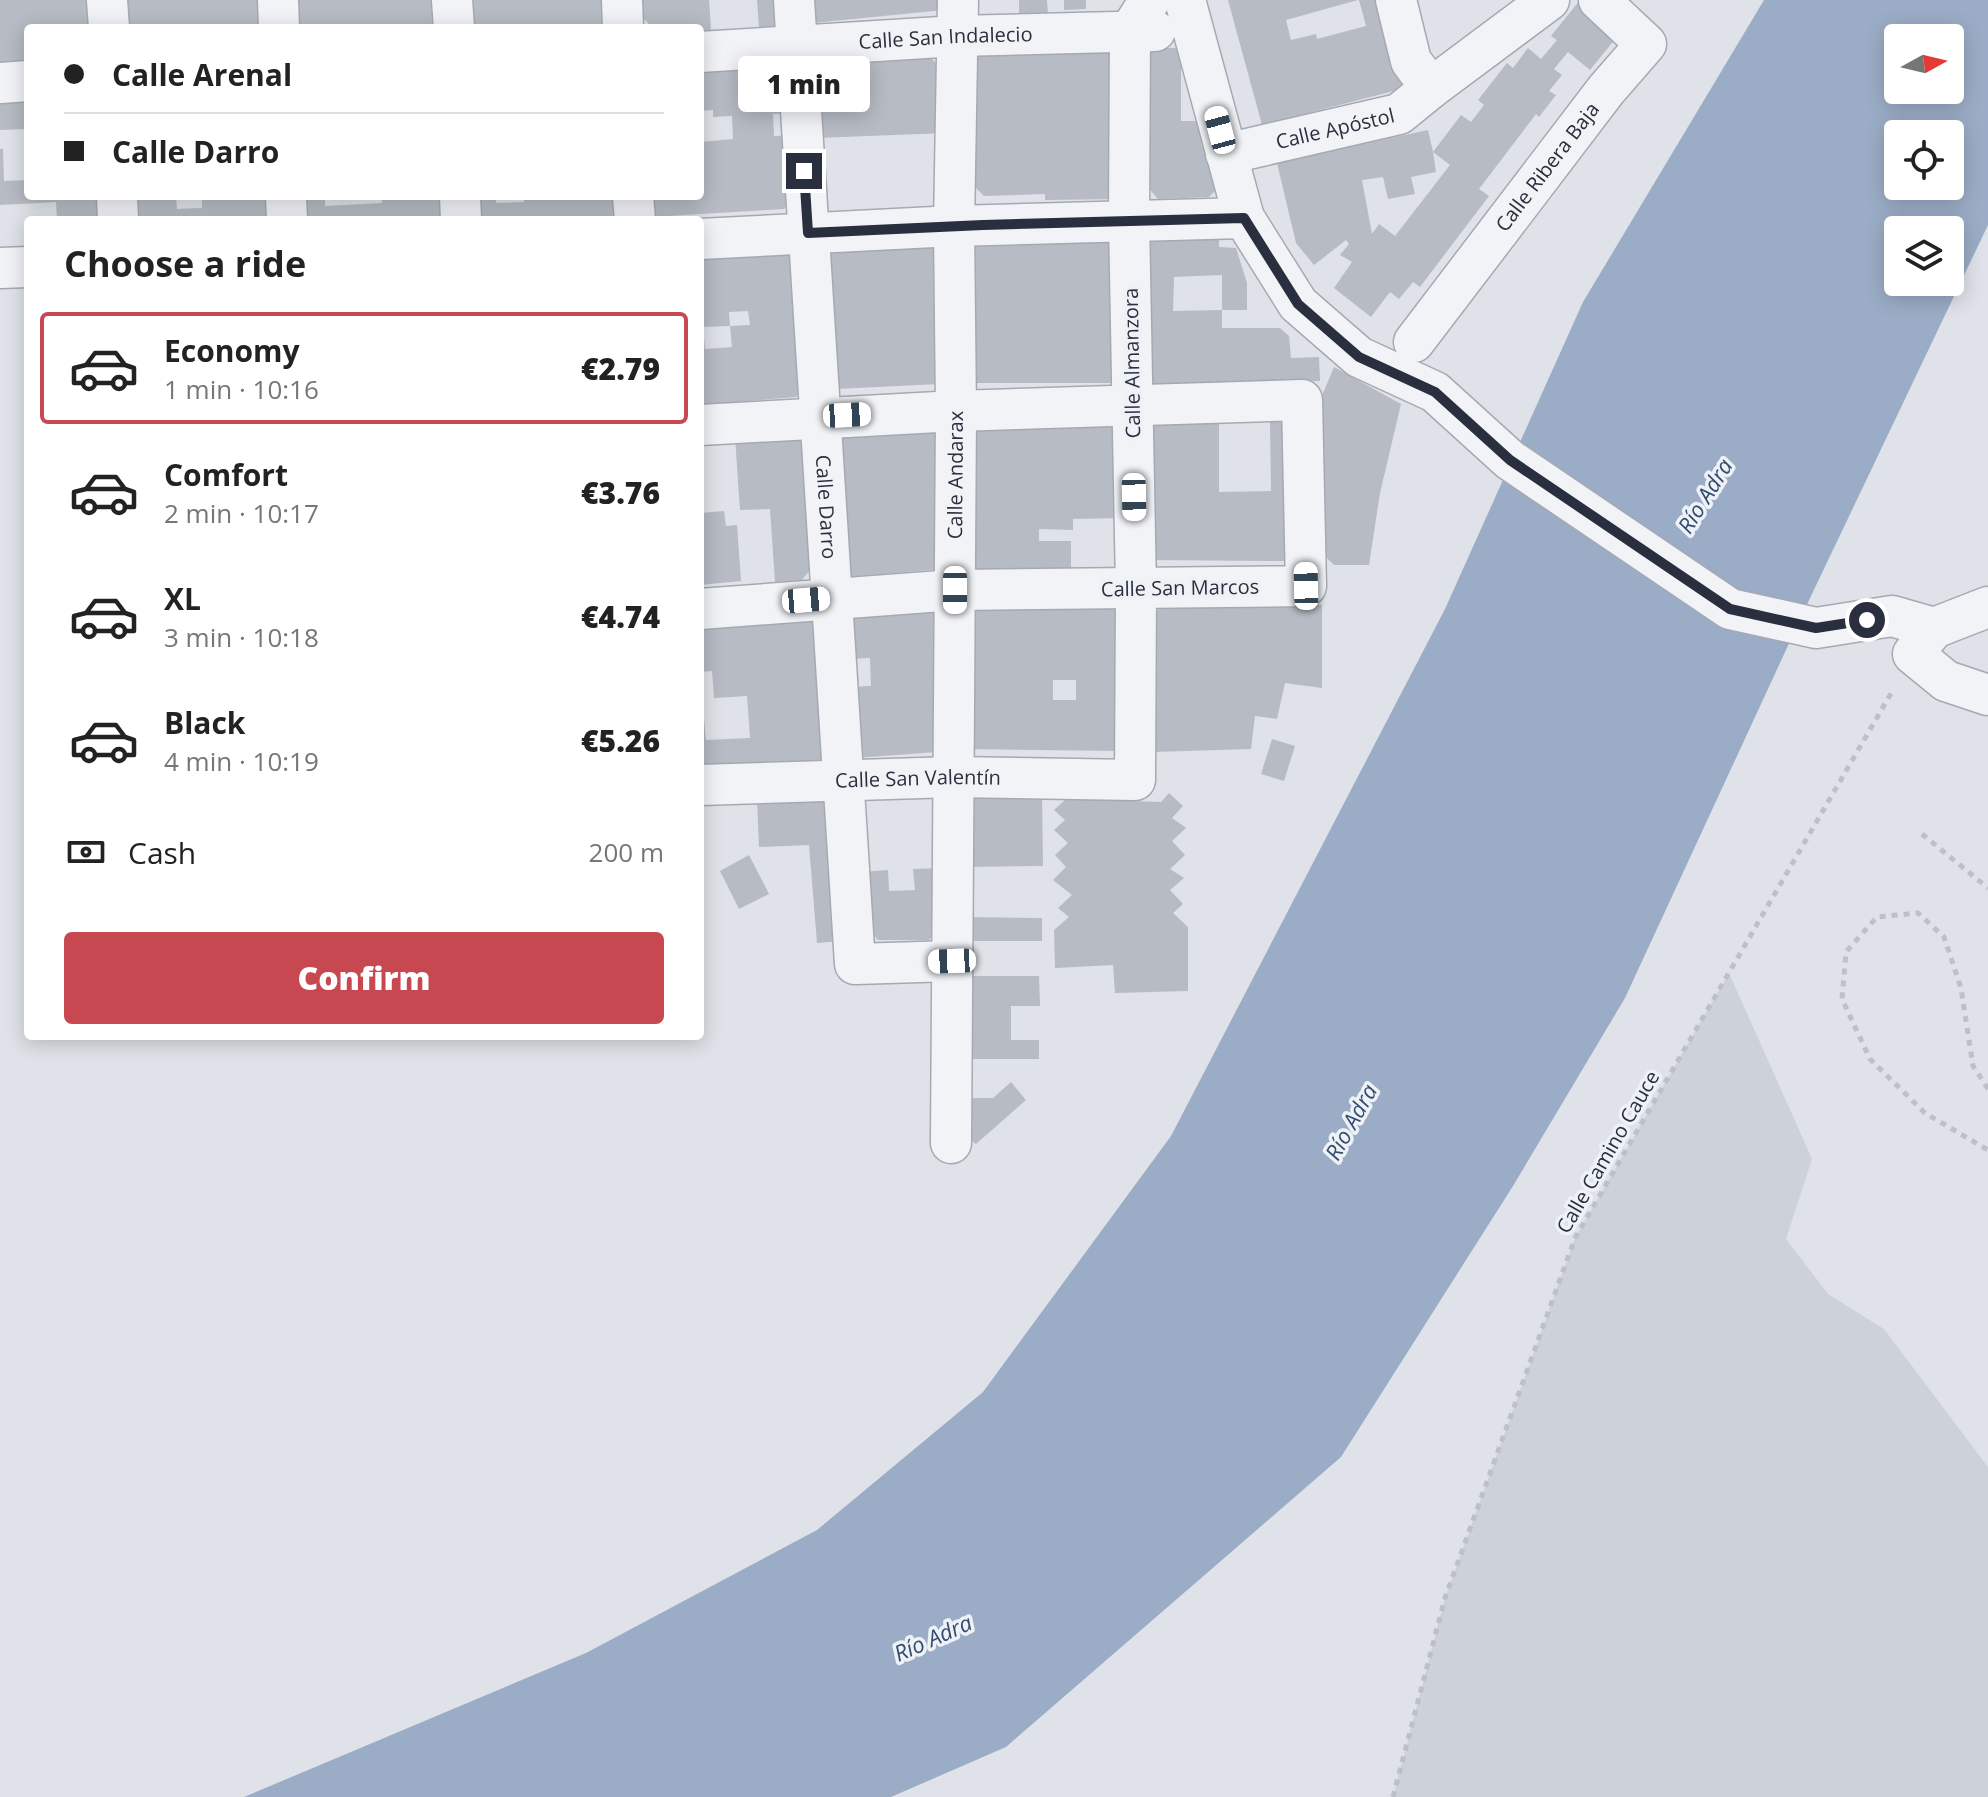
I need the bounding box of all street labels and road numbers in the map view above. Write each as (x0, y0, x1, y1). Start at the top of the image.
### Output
street label: Calle San Indalecio (858, 20, 1033, 55)
street label: Calle Ribera Baja (1489, 97, 1605, 237)
street label: Calle Apóstol (1273, 102, 1397, 155)
street label: Calle Almanzora (1117, 288, 1146, 438)
street label: Calle Andarax (941, 410, 969, 539)
street label: Calle Darro (810, 454, 843, 560)
street label: Calle San Marcos (1101, 573, 1259, 602)
street label: Calle San Valentín (835, 763, 1001, 794)
street label: Calle Camino Cauce (1550, 1065, 1665, 1238)

